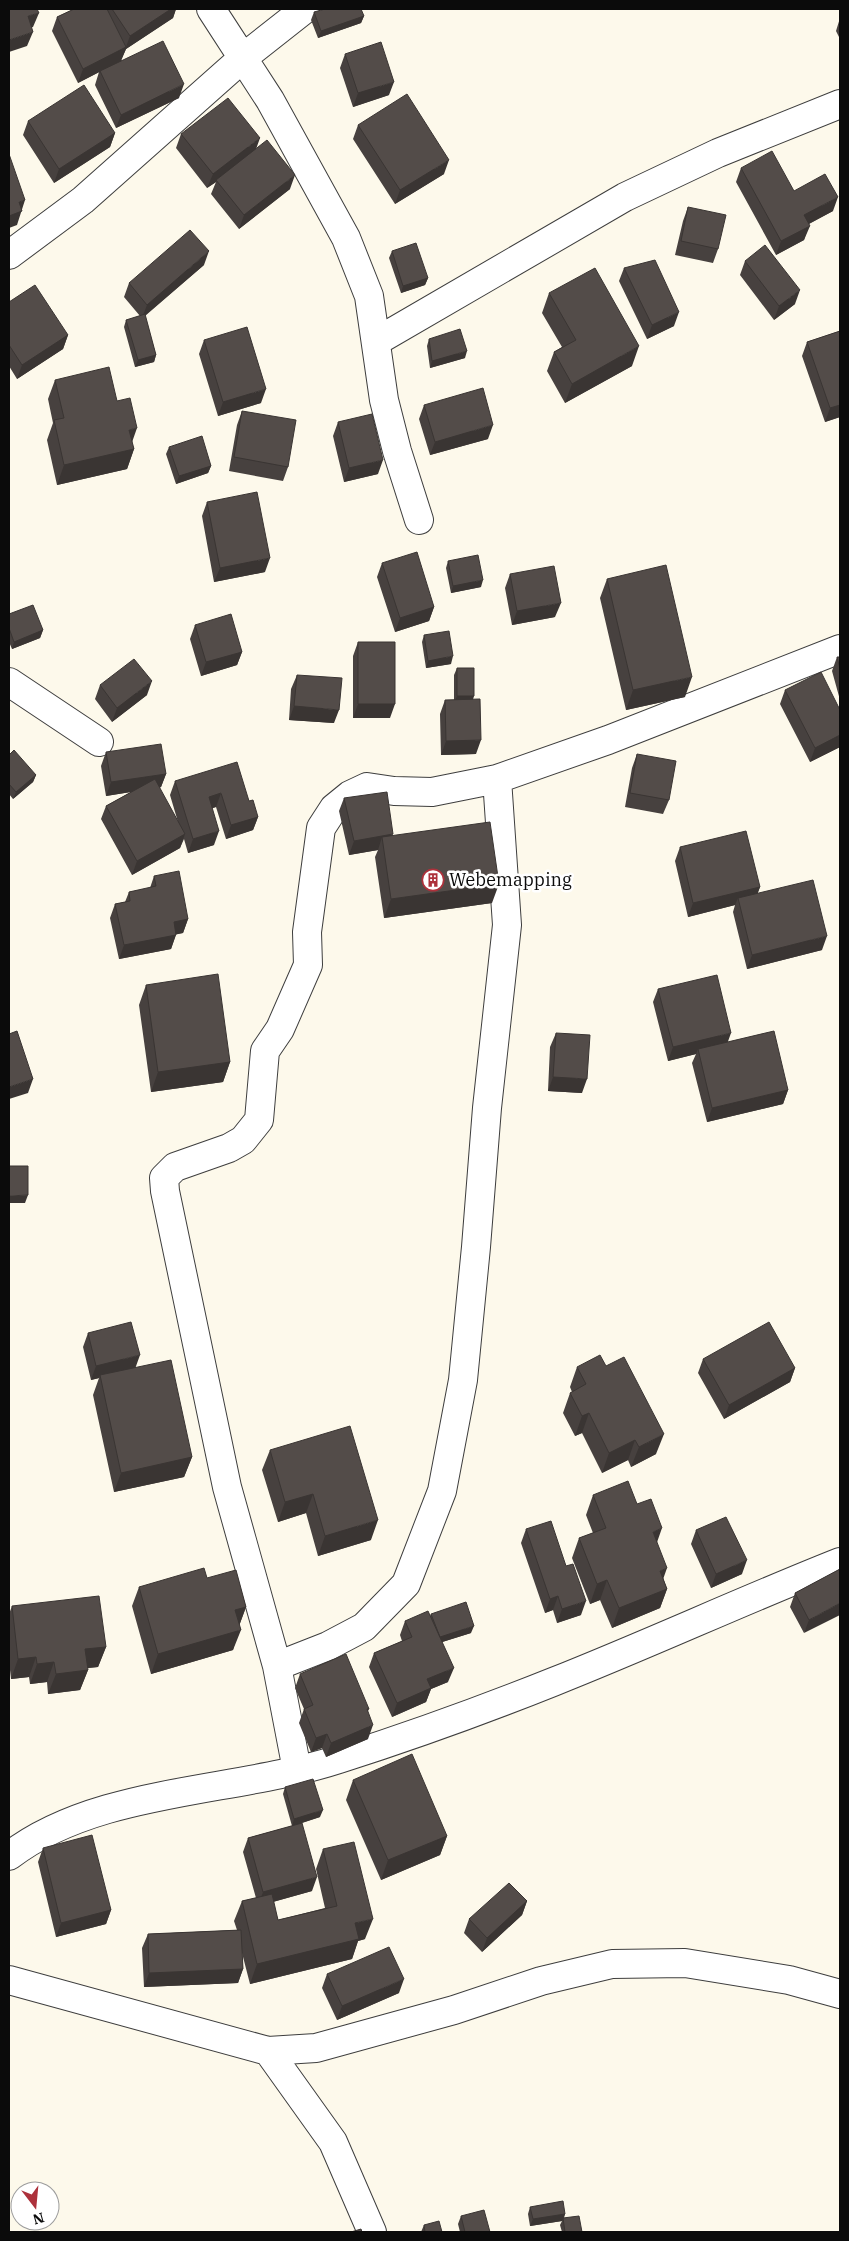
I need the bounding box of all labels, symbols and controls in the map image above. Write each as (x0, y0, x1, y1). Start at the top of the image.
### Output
building icon: Webemapping (421, 868, 445, 892)
place label: Webemapping (449, 868, 572, 891)
north arrow (10, 2181, 60, 2231)
text: N (31, 2208, 46, 2229)

